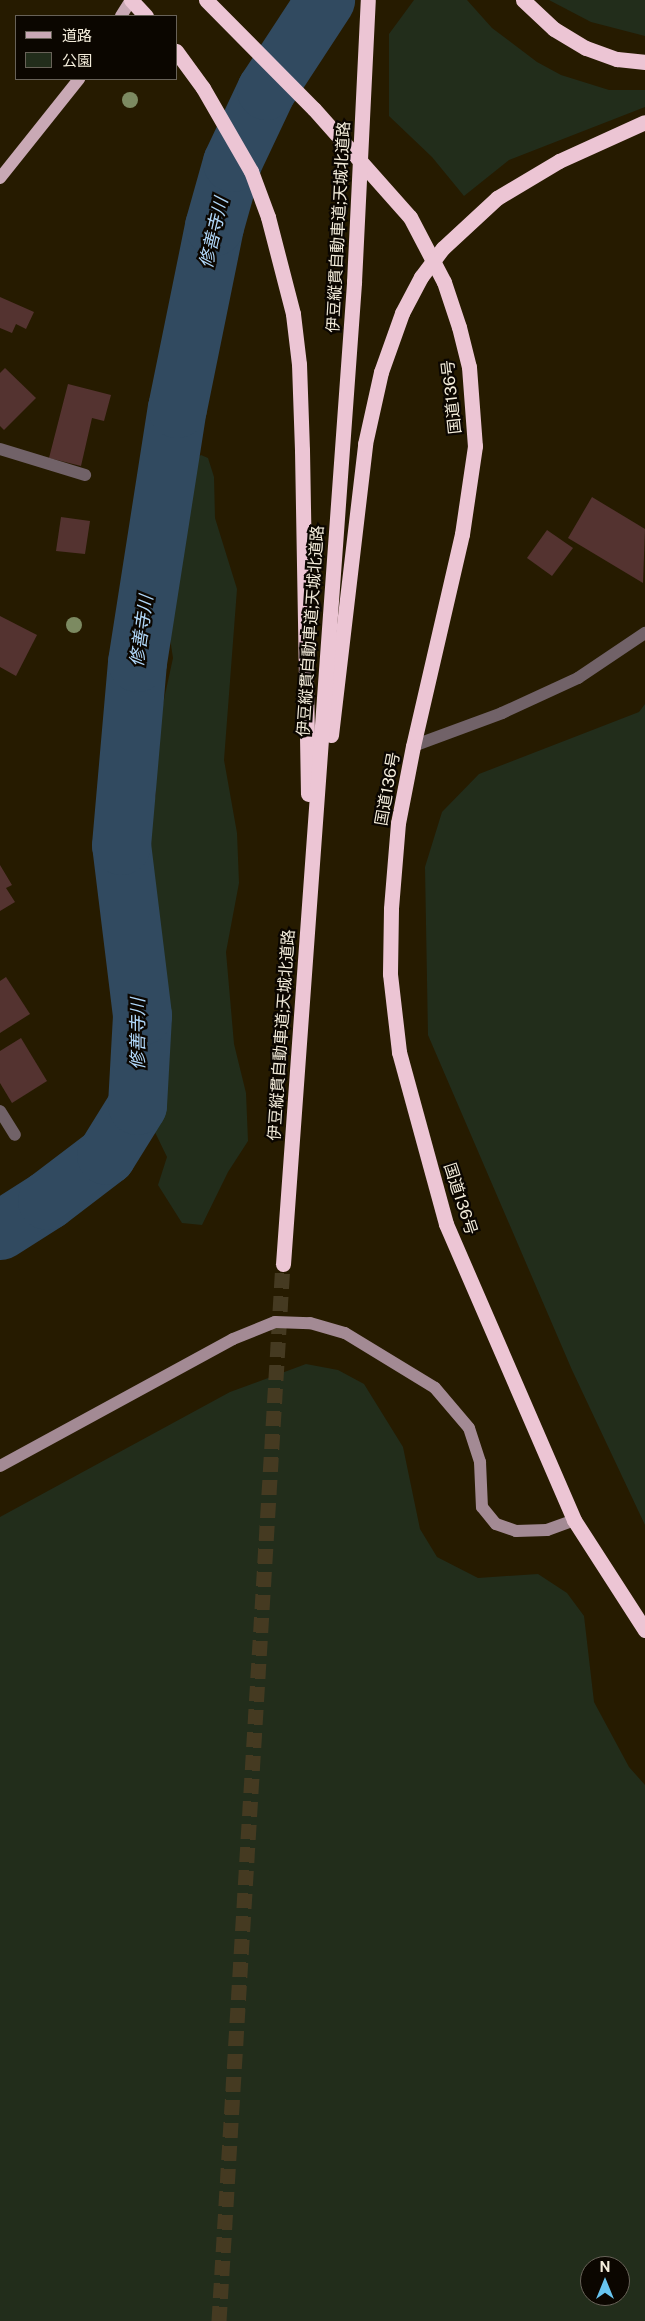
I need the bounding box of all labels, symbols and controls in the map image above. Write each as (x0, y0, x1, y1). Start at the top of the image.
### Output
legend (15, 15, 178, 80)
text: 道路 (62, 27, 92, 44)
text: 公園 (62, 52, 92, 69)
street label: 伊豆縦貫自動車道;天城北道路 (324, 121, 354, 333)
water label: 修善寺川 (195, 195, 233, 271)
street label: 国道136号 (439, 359, 465, 435)
street label: 伊豆縦貫自動車道;天城北道路 (294, 525, 328, 737)
water label: 修善寺川 (126, 594, 158, 668)
street label: 国道136号 (372, 751, 404, 827)
street label: 伊豆縦貫自動車道;天城北道路 (265, 929, 299, 1141)
water label: 修善寺川 (127, 998, 149, 1070)
street label: 国道136号 (439, 1161, 481, 1237)
north arrow (580, 2256, 630, 2306)
text: N (600, 2259, 610, 2275)

